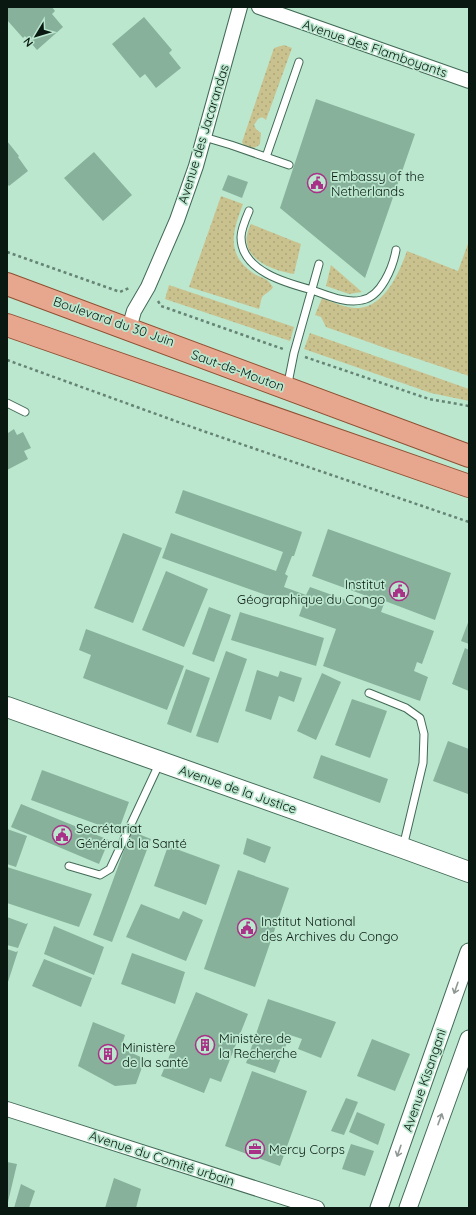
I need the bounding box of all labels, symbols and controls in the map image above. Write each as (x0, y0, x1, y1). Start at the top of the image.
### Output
north arrow (16, 16, 56, 56)
street label: Avenue des Flamboyants (300, 16, 450, 80)
text: N (20, 35, 36, 50)
street label: Avenue des Jacarandas (174, 62, 232, 206)
place label: Embassy of the Netherlands (331, 168, 424, 199)
public building icon: Embassy of the Netherlands (306, 172, 328, 194)
street label: Boulevard du 30 Juin (51, 293, 177, 349)
street label: Saut-de-Mouton (189, 346, 287, 394)
place label: Institut Géographique du Congo (237, 576, 385, 607)
public building icon: Institut Géographique du Congo (388, 580, 410, 602)
street label: Avenue de la Justice (177, 761, 299, 817)
place label: Secrétariat Général à la Santé (76, 820, 187, 851)
public building icon: Secrétariat Général à la Santé (51, 824, 73, 846)
place label: Institut National des Archives du Congo (261, 913, 398, 944)
public building icon: Institut National des Archives du Congo (236, 917, 258, 939)
one-way arrow (452, 982, 459, 995)
street label: Avenue Kisangani (399, 1027, 449, 1133)
place label: Ministère de la Recherche (219, 1030, 297, 1061)
building icon: Ministère de la Recherche (194, 1034, 216, 1056)
place label: Ministère de la santé (122, 1039, 188, 1070)
building icon: Ministère de la santé (97, 1043, 119, 1065)
one-way arrow (437, 1113, 445, 1125)
street label: Avenue du Comité urbain (87, 1127, 237, 1189)
office icon: Mercy Corps (244, 1138, 266, 1160)
place label: Mercy Corps (269, 1141, 345, 1157)
one-way arrow (394, 1144, 402, 1156)

